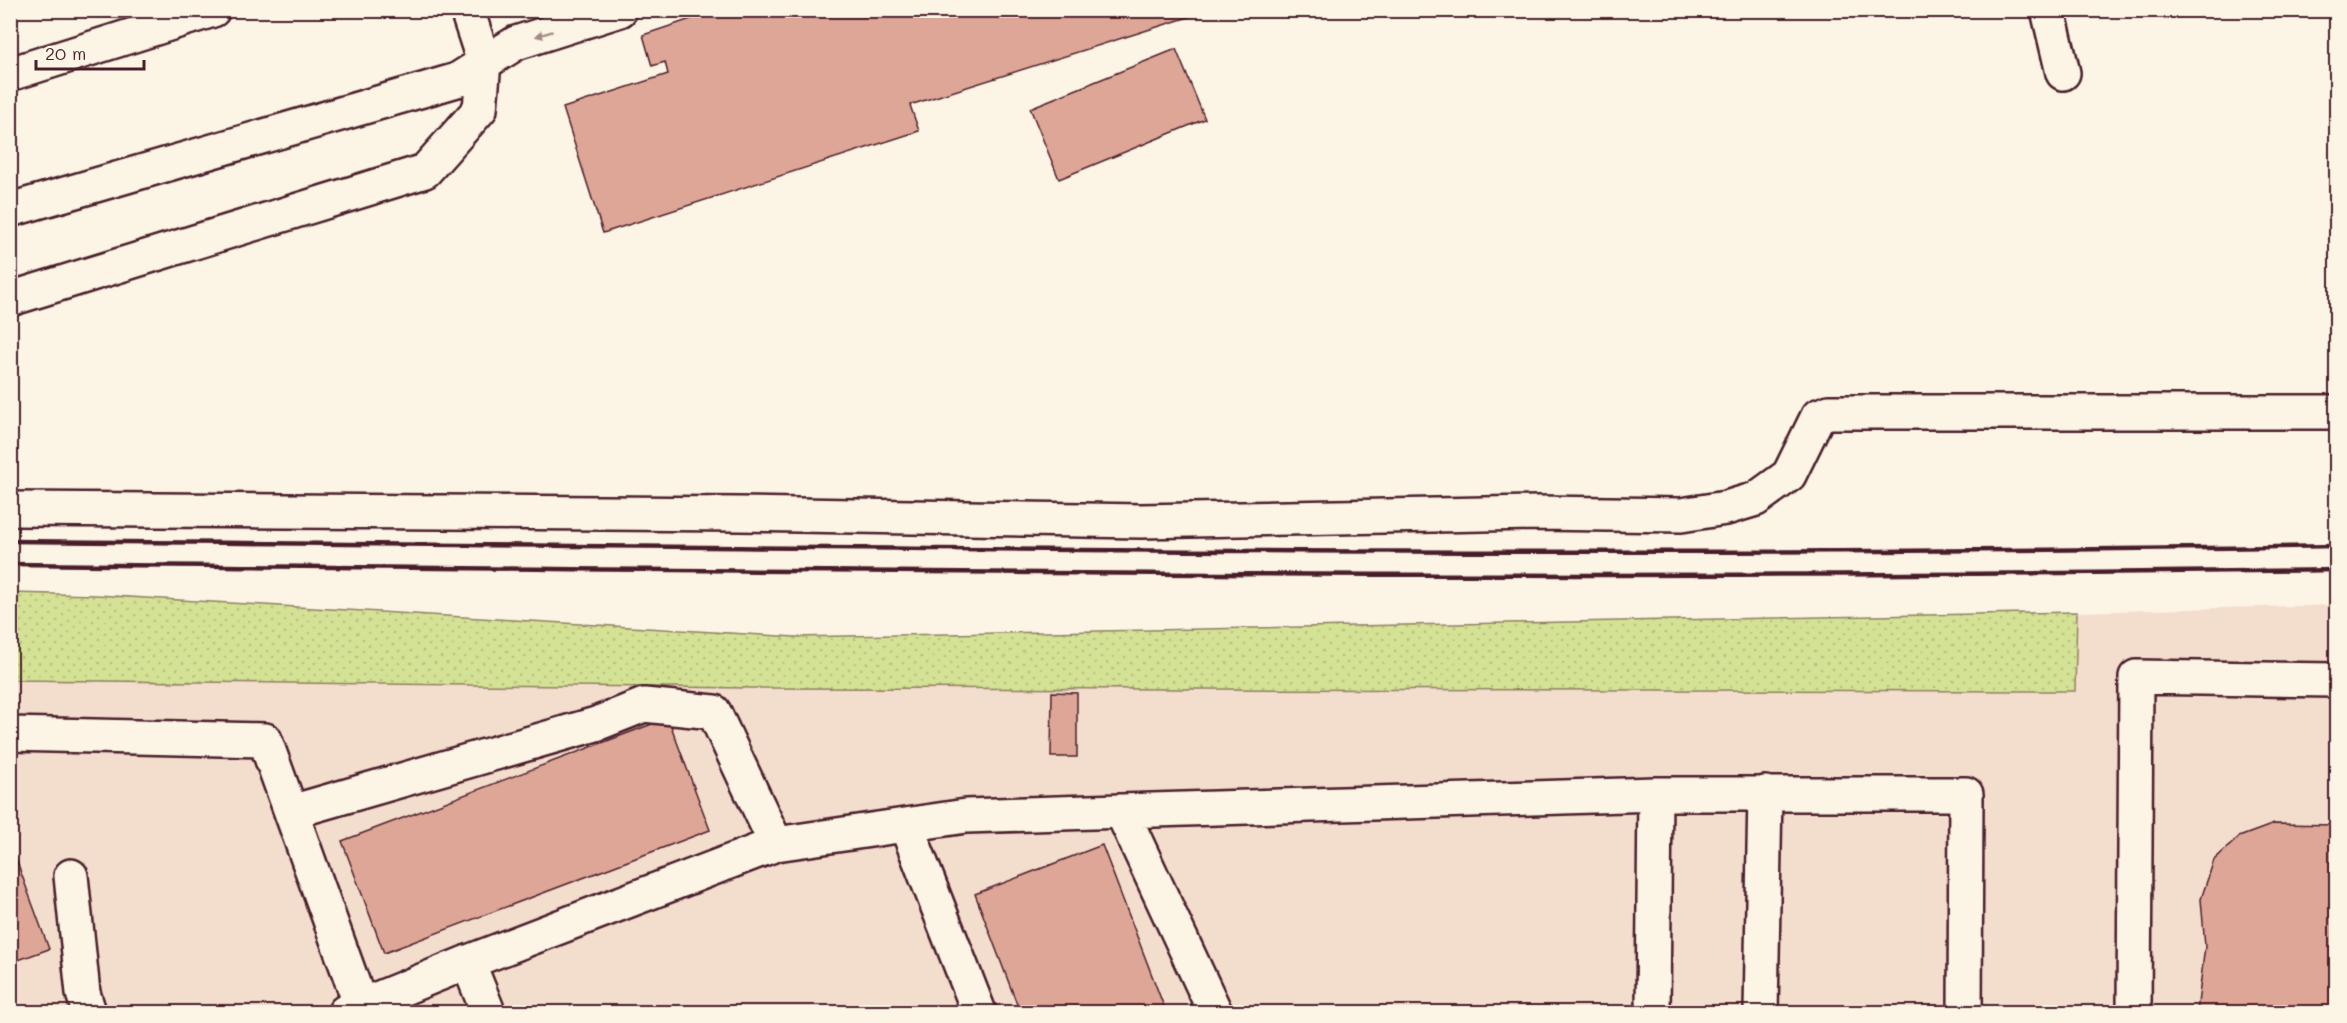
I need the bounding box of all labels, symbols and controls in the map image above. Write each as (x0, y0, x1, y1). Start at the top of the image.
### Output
one-way arrow (535, 30, 553, 39)
scale bar (36, 33, 144, 71)
text: 20 m (45, 41, 86, 65)

